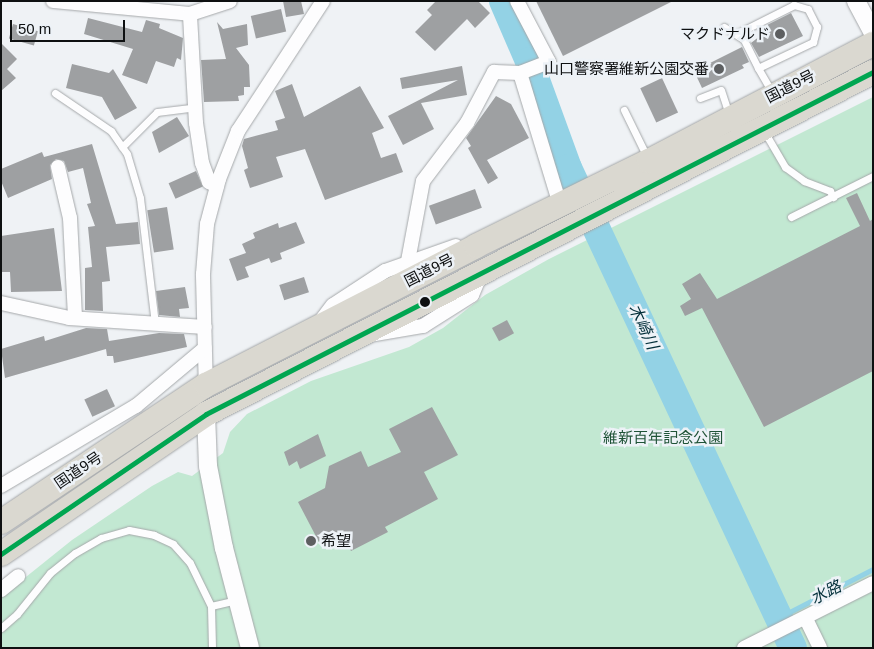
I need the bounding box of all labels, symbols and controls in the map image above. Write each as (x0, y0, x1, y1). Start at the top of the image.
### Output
scale bar (12, 10, 128, 42)
text: 50 m (18, 20, 51, 37)
place label: マクドナルド (680, 25, 770, 43)
marker: マクドナルド (774, 28, 786, 40)
place label: 山口警察署維新公園交番 (544, 60, 709, 78)
marker: 山口警察署維新公園交番 (713, 63, 725, 75)
street label: 国道9号 (762, 66, 818, 106)
street label: 国道9号 (401, 250, 457, 290)
unlabelled marker (420, 297, 430, 307)
water label: 木崎川 (624, 301, 662, 353)
park label: 維新百年記念公園 (603, 429, 723, 447)
street label: 国道9号 (51, 448, 105, 492)
place label: 希望 (321, 532, 351, 550)
marker: 希望 (305, 535, 317, 547)
water label: 水路 (807, 577, 845, 609)

